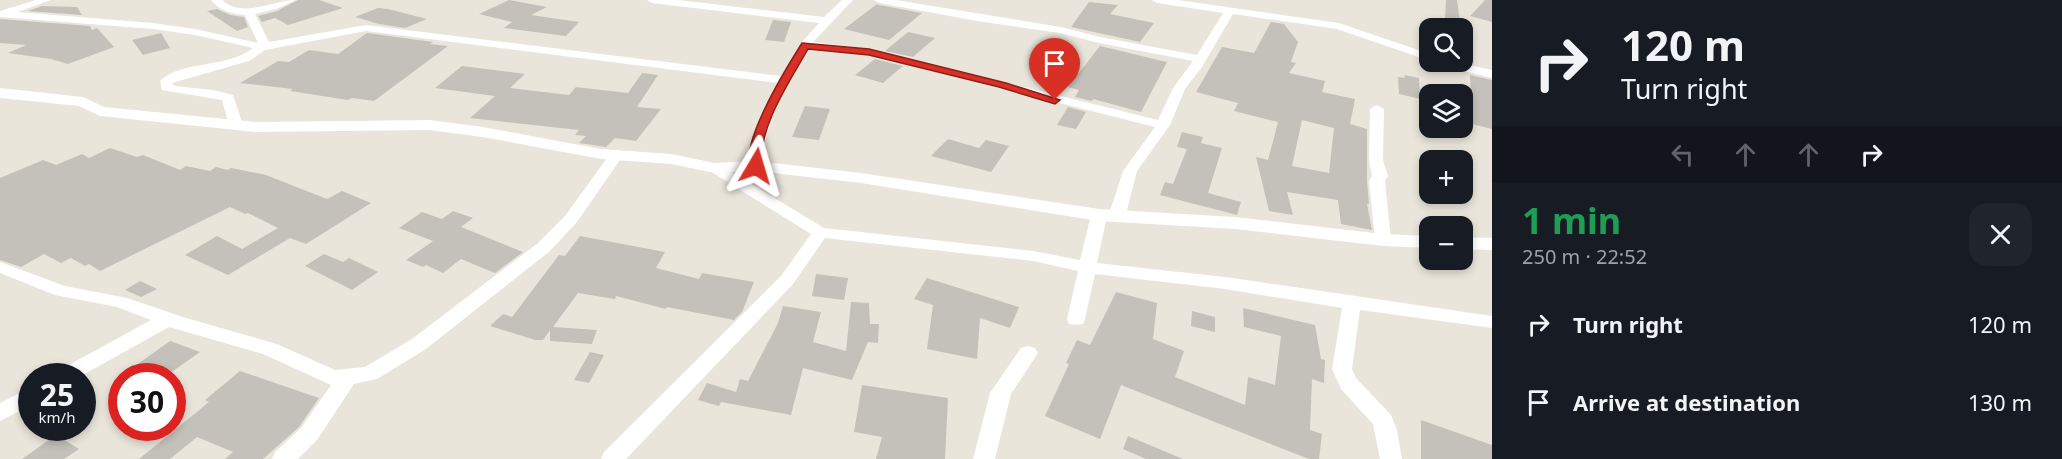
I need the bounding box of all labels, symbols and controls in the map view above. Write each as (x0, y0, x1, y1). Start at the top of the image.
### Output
text: 120 m (1621, 16, 1745, 73)
map controls (1419, 18, 1473, 270)
button: search (1419, 18, 1473, 72)
icon: right (1522, 24, 1600, 102)
pin (1029, 38, 1080, 100)
icon: arrive (1038, 47, 1071, 80)
text: Turn right (1621, 70, 1747, 107)
button: layers (1419, 84, 1473, 138)
position arrow (724, 134, 788, 198)
icon: left (1666, 138, 1699, 171)
icon: ahead (1729, 138, 1762, 171)
icon: ahead (1792, 138, 1825, 171)
icon: right (1855, 138, 1888, 171)
button: + (1419, 150, 1473, 204)
text: 1 min (1522, 196, 1621, 245)
button: close (1969, 203, 2032, 266)
button: − (1419, 216, 1473, 270)
text: 250 m · 22:52 (1522, 243, 1647, 270)
icon: right (1522, 308, 1555, 341)
text: Turn right (1573, 309, 1683, 339)
text: 120 m (1968, 309, 2032, 339)
speed limit sign: 30 (108, 363, 186, 441)
text: 25 (40, 374, 74, 415)
icon: arrive (1522, 386, 1555, 419)
text: Arrive at destination (1573, 387, 1800, 417)
text: 130 m (1968, 387, 2032, 417)
text: km/h (39, 407, 75, 427)

